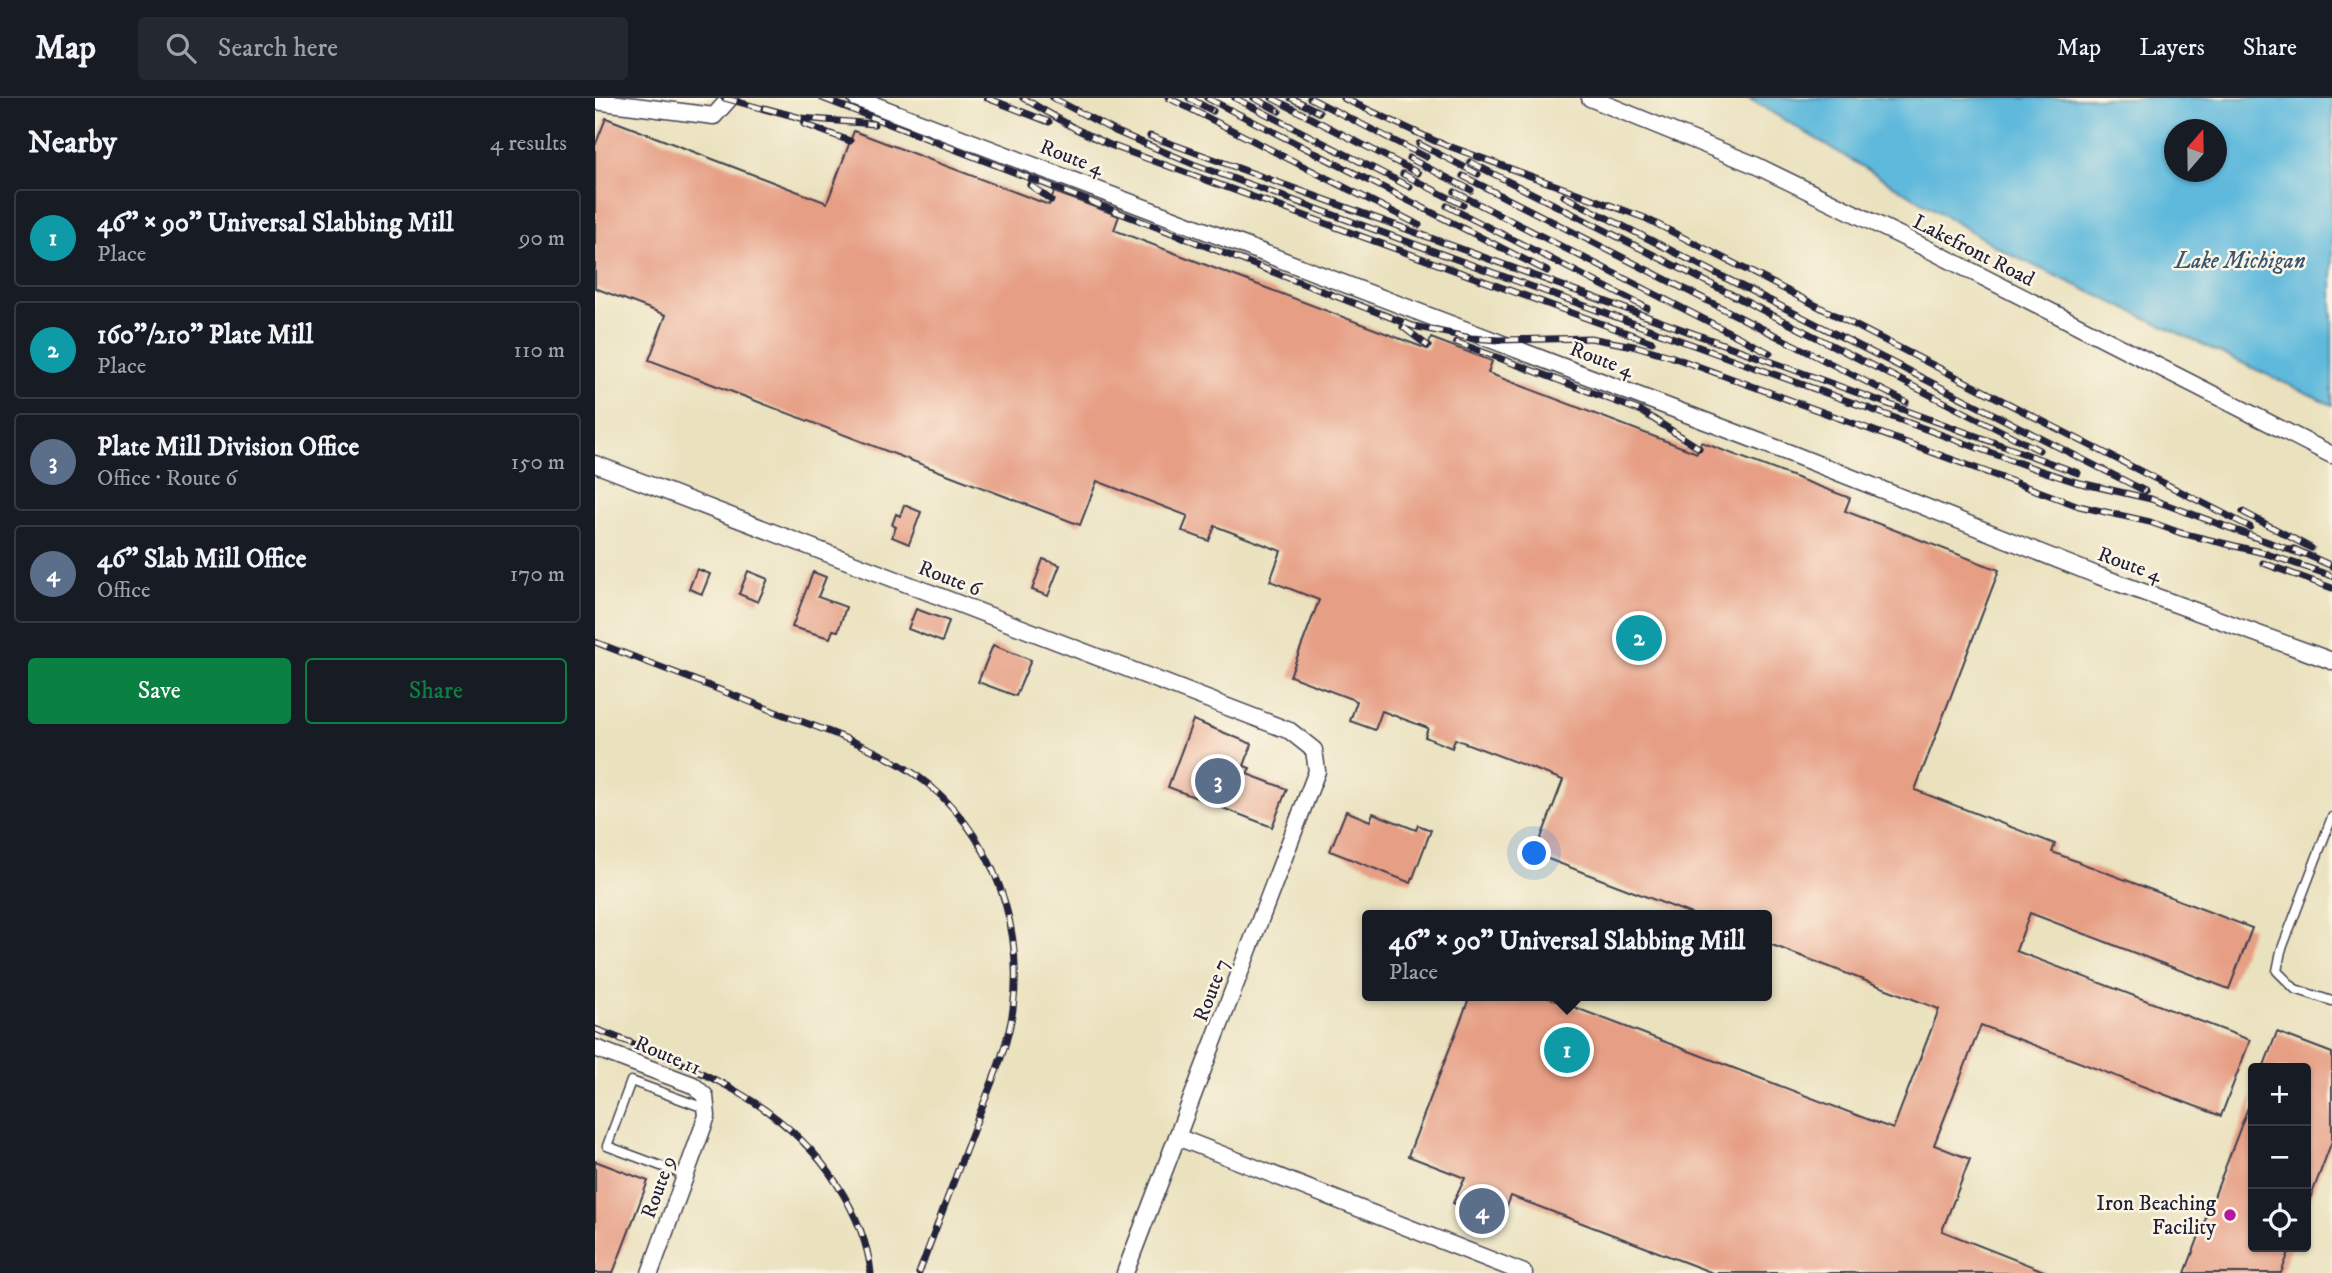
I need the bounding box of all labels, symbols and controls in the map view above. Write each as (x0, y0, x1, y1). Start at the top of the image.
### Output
search box (138, 17, 628, 80)
text: Map (35, 28, 96, 69)
icon: search (162, 29, 200, 67)
text: Search here (218, 32, 338, 65)
text: Map (2057, 33, 2101, 63)
text: Layers (2139, 33, 2205, 63)
text: Share (2243, 33, 2297, 63)
north arrow (2164, 119, 2227, 182)
text: Nearby (28, 125, 117, 162)
text: 4 results (490, 129, 567, 158)
street label: Route 4 (1036, 134, 1108, 182)
text: 46" × 90" Universal Slabbing Mill (97, 207, 454, 240)
street label: Lakefront Road (1908, 209, 2039, 293)
text: 1 (49, 224, 57, 253)
text: 90 m (519, 224, 565, 253)
text: Place (97, 240, 146, 269)
water label: Lake Michigan (2173, 247, 2306, 276)
text: 160"/210" Plate Mill (97, 319, 313, 352)
text: 2 (47, 336, 59, 365)
text: 110 m (514, 336, 565, 365)
street label: Route 4 (1566, 336, 1638, 384)
text: Place (97, 352, 146, 381)
text: Plate Mill Division Office (97, 431, 359, 464)
text: 3 (49, 448, 57, 477)
text: 150 m (511, 448, 565, 477)
text: Office · Route 6 (97, 464, 237, 493)
street label: Route 4 (2094, 541, 2166, 589)
text: 46" Slab Mill Office (97, 543, 307, 576)
street label: Route 6 (915, 555, 986, 603)
text: 4 (46, 560, 60, 589)
text: 170 m (510, 560, 565, 589)
text: Office (97, 576, 151, 605)
pin: 2 (1616, 612, 1662, 664)
button: Save (28, 658, 291, 724)
button: Share (305, 658, 567, 724)
pin: 3 (1195, 755, 1241, 807)
your location (1517, 836, 1551, 870)
popup (1362, 910, 1772, 1001)
text: 46" × 90" Universal Slabbing Mill (1389, 925, 1745, 958)
street label: Route 7 (1188, 955, 1236, 1025)
text: Place (1389, 958, 1438, 987)
pin: 1 (1544, 1024, 1590, 1076)
street label: Route 11 (631, 1030, 705, 1081)
map controls (2248, 1063, 2311, 1252)
button: + (2248, 1063, 2311, 1126)
button: − (2248, 1126, 2311, 1189)
street label: Route 9 (636, 1153, 682, 1222)
pin: 4 (1459, 1185, 1505, 1237)
button: locate (2248, 1189, 2311, 1252)
place label: Iron Beaching Facility (2096, 1191, 2217, 1241)
marker: Iron Beaching Facility (2222, 1207, 2238, 1223)

